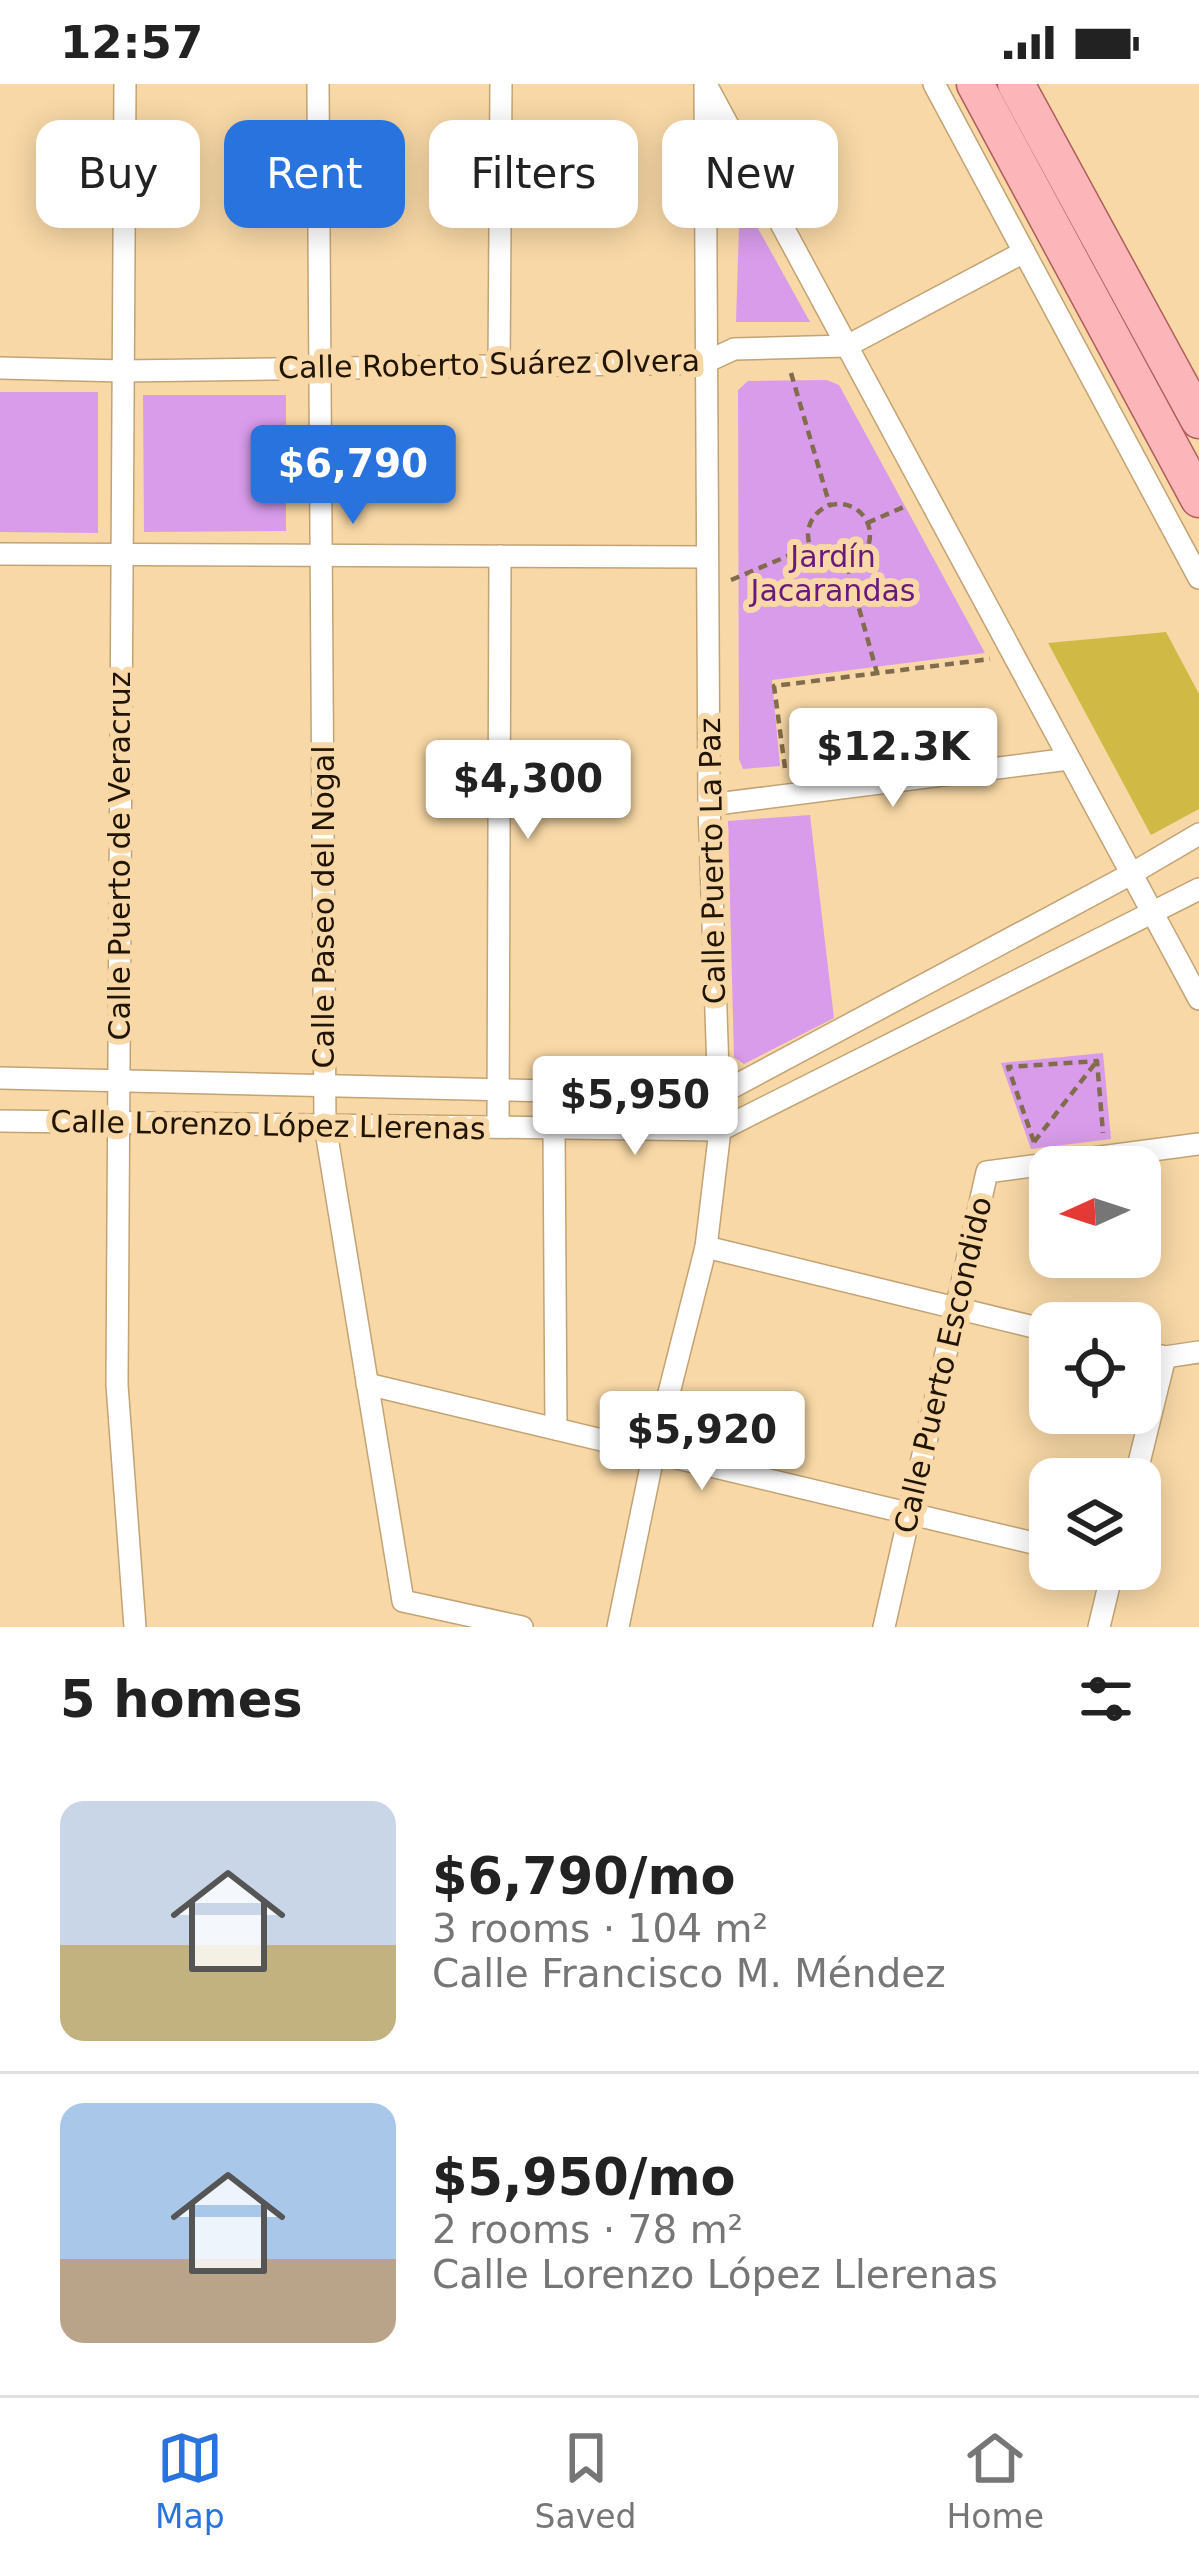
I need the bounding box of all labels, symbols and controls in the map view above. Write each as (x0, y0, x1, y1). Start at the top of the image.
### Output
text: 12:57 (60, 16, 203, 69)
chip: Buy (36, 120, 200, 228)
chip: Rent (224, 120, 405, 228)
chip: Filters (429, 120, 638, 228)
chip: New (662, 120, 838, 228)
street label: Calle Roberto Suárez Olvera (278, 343, 700, 385)
pin: $6,790 (255, 425, 451, 527)
text: $6,790 (278, 441, 428, 486)
park label: Jardín Jacarandas (749, 539, 915, 608)
street label: Calle Puerto de Veracruz (102, 671, 137, 1041)
pin: $12.3K (795, 708, 991, 810)
street label: Calle Puerto La Paz (692, 717, 732, 1005)
text: $12.3K (816, 724, 970, 769)
pin: $4,300 (430, 740, 626, 842)
street label: Calle Paseo del Nogal (306, 745, 341, 1069)
text: $4,300 (453, 756, 603, 801)
pin: $5,950 (537, 1056, 733, 1158)
text: $5,950 (560, 1072, 710, 1117)
street label: Calle Lorenzo López Llerenas (50, 1104, 486, 1146)
north arrow (1029, 1146, 1161, 1278)
map controls (1029, 1146, 1161, 1590)
street label: Calle Puerto Escondido (887, 1193, 999, 1537)
button: locate (1029, 1302, 1161, 1434)
pin: $5,920 (604, 1391, 800, 1493)
text: $5,920 (627, 1407, 777, 1452)
button: layers (1029, 1458, 1161, 1590)
icon: filters (1073, 1666, 1139, 1732)
text: 5 homes (60, 1670, 303, 1729)
text: $6,790/mo (432, 1847, 736, 1906)
icon: home (156, 1849, 300, 1993)
text: 3 rooms · 104 m² (432, 1906, 768, 1951)
text: Calle Francisco M. Méndez (432, 1951, 946, 1996)
text: $5,950/mo (432, 2148, 736, 2207)
icon: home (156, 2151, 300, 2295)
text: 2 rooms · 78 m² (432, 2207, 743, 2252)
text: Calle Lorenzo López Llerenas (432, 2252, 998, 2297)
tab: Map (155, 2425, 225, 2536)
tab: Saved (535, 2425, 637, 2536)
tab: Home (947, 2425, 1044, 2536)

